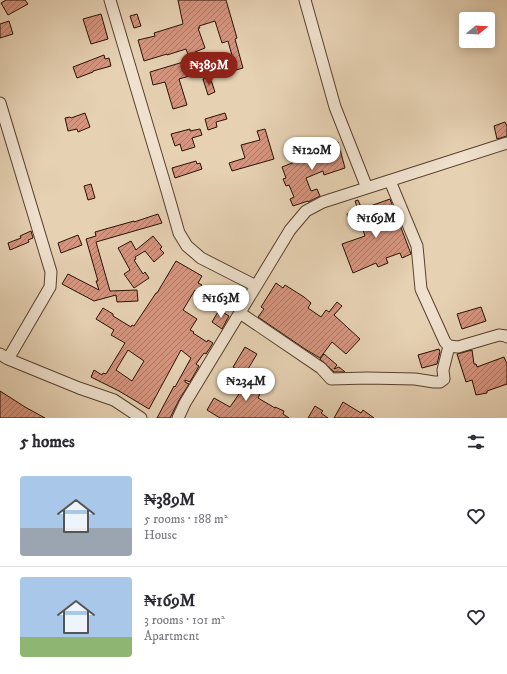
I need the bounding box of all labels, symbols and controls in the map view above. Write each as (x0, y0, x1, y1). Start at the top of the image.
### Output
north arrow (459, 12, 495, 48)
map controls (459, 12, 495, 48)
pin: ₦389M (181, 52, 237, 86)
text: ₦389M (189, 57, 229, 73)
pin: ₦120M (284, 137, 340, 171)
text: ₦120M (292, 142, 332, 158)
pin: ₦169M (348, 205, 404, 239)
text: ₦169M (356, 210, 396, 226)
pin: ₦163M (193, 285, 249, 319)
text: ₦163M (202, 290, 240, 306)
pin: ₦234M (218, 368, 274, 402)
text: ₦234M (226, 373, 266, 389)
text: 5 homes (20, 431, 75, 453)
icon: filters (465, 431, 487, 453)
text: ₦389M (144, 489, 195, 511)
icon: home (52, 492, 100, 540)
icon: heart (465, 505, 487, 527)
text: 5 rooms · 188 m² (144, 511, 228, 527)
text: House (144, 527, 177, 543)
text: ₦169M (144, 590, 195, 612)
icon: home (52, 593, 100, 641)
icon: heart (465, 606, 487, 628)
text: 3 rooms · 101 m² (144, 612, 225, 628)
text: Apartment (144, 628, 199, 644)

